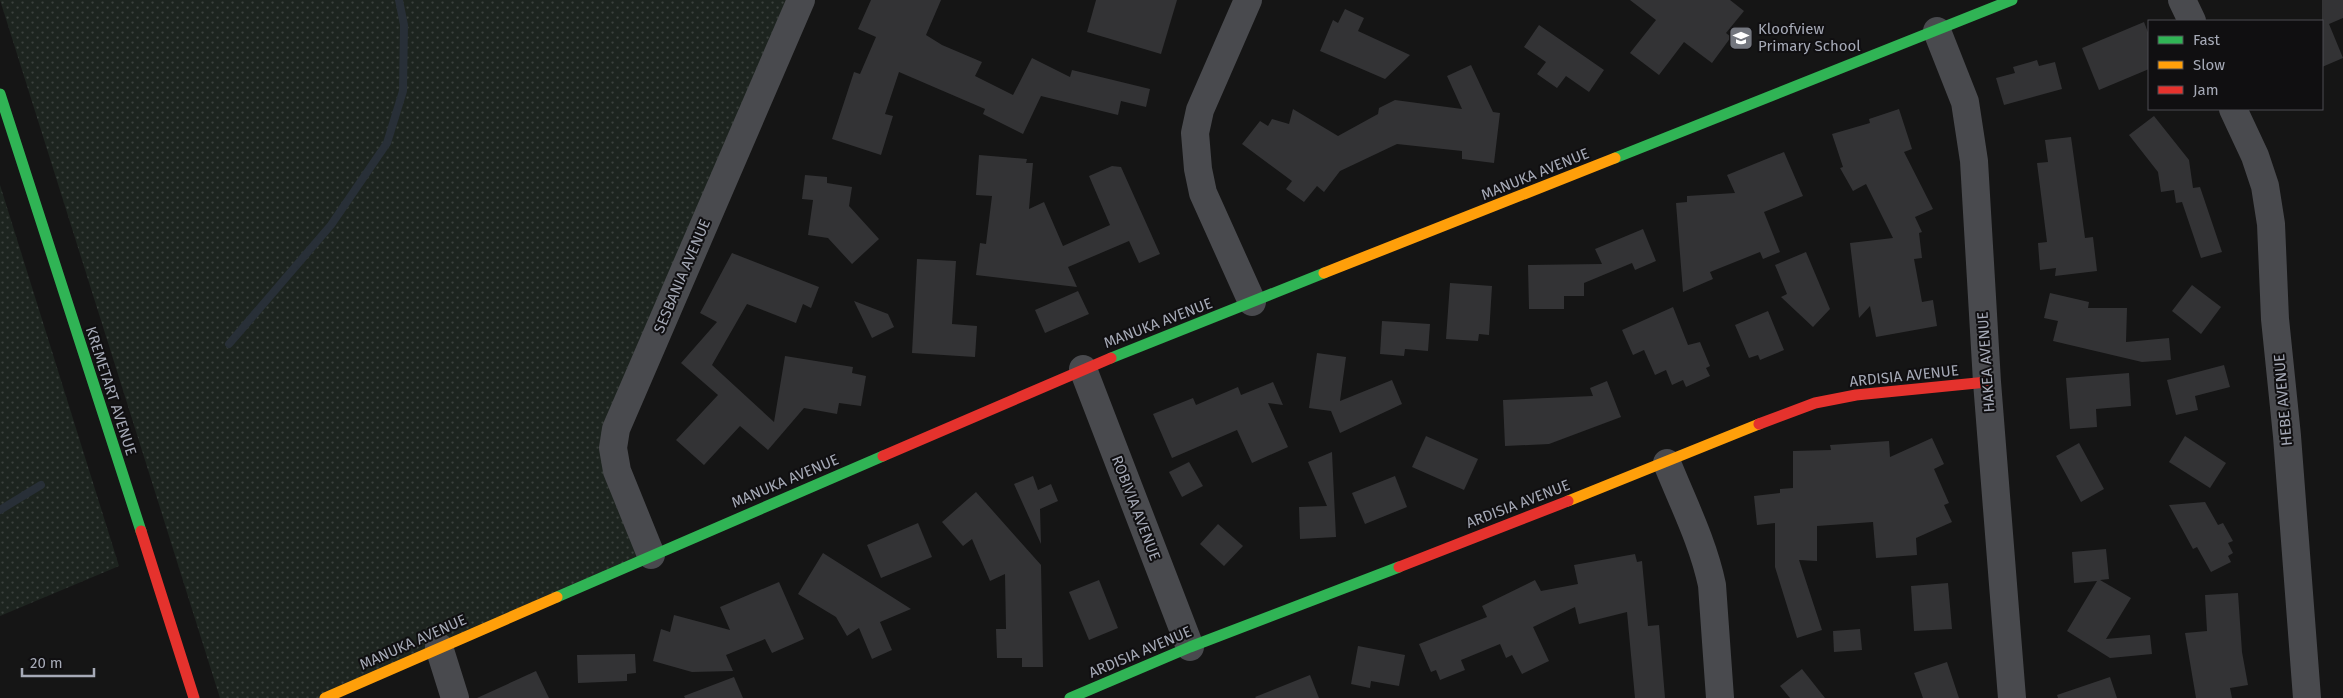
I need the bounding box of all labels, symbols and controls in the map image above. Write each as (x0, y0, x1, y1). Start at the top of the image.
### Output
place label: Kloofview Primary School (1758, 20, 1861, 55)
legend (2148, 20, 2323, 110)
school or university icon: Kloofview Primary School (1728, 25, 1754, 51)
text: Fast (2193, 31, 2220, 49)
text: Slow (2193, 56, 2225, 74)
text: Jam (2193, 81, 2219, 99)
street label: MANUKA AVENUE (1478, 144, 1592, 204)
street label: SESBANIA AVENUE (650, 216, 714, 336)
street label: MANUKA AVENUE (1101, 294, 1215, 352)
street label: HAKEA AVENUE (1973, 311, 1999, 413)
street label: KREMETART AVENUE (82, 324, 140, 458)
street label: HEBE AVENUE (2270, 353, 2296, 447)
street label: ARDISIA AVENUE (1848, 361, 1960, 391)
street label: MANUKA AVENUE (729, 450, 841, 512)
street label: ROBIVIA AVENUE (1108, 453, 1164, 563)
street label: ARDISIA AVENUE (1463, 476, 1573, 532)
street label: MANUKA AVENUE (357, 610, 469, 674)
street label: ARDISIA AVENUE (1086, 622, 1194, 682)
scale bar (22, 646, 95, 678)
text: 20 m (30, 654, 63, 672)

